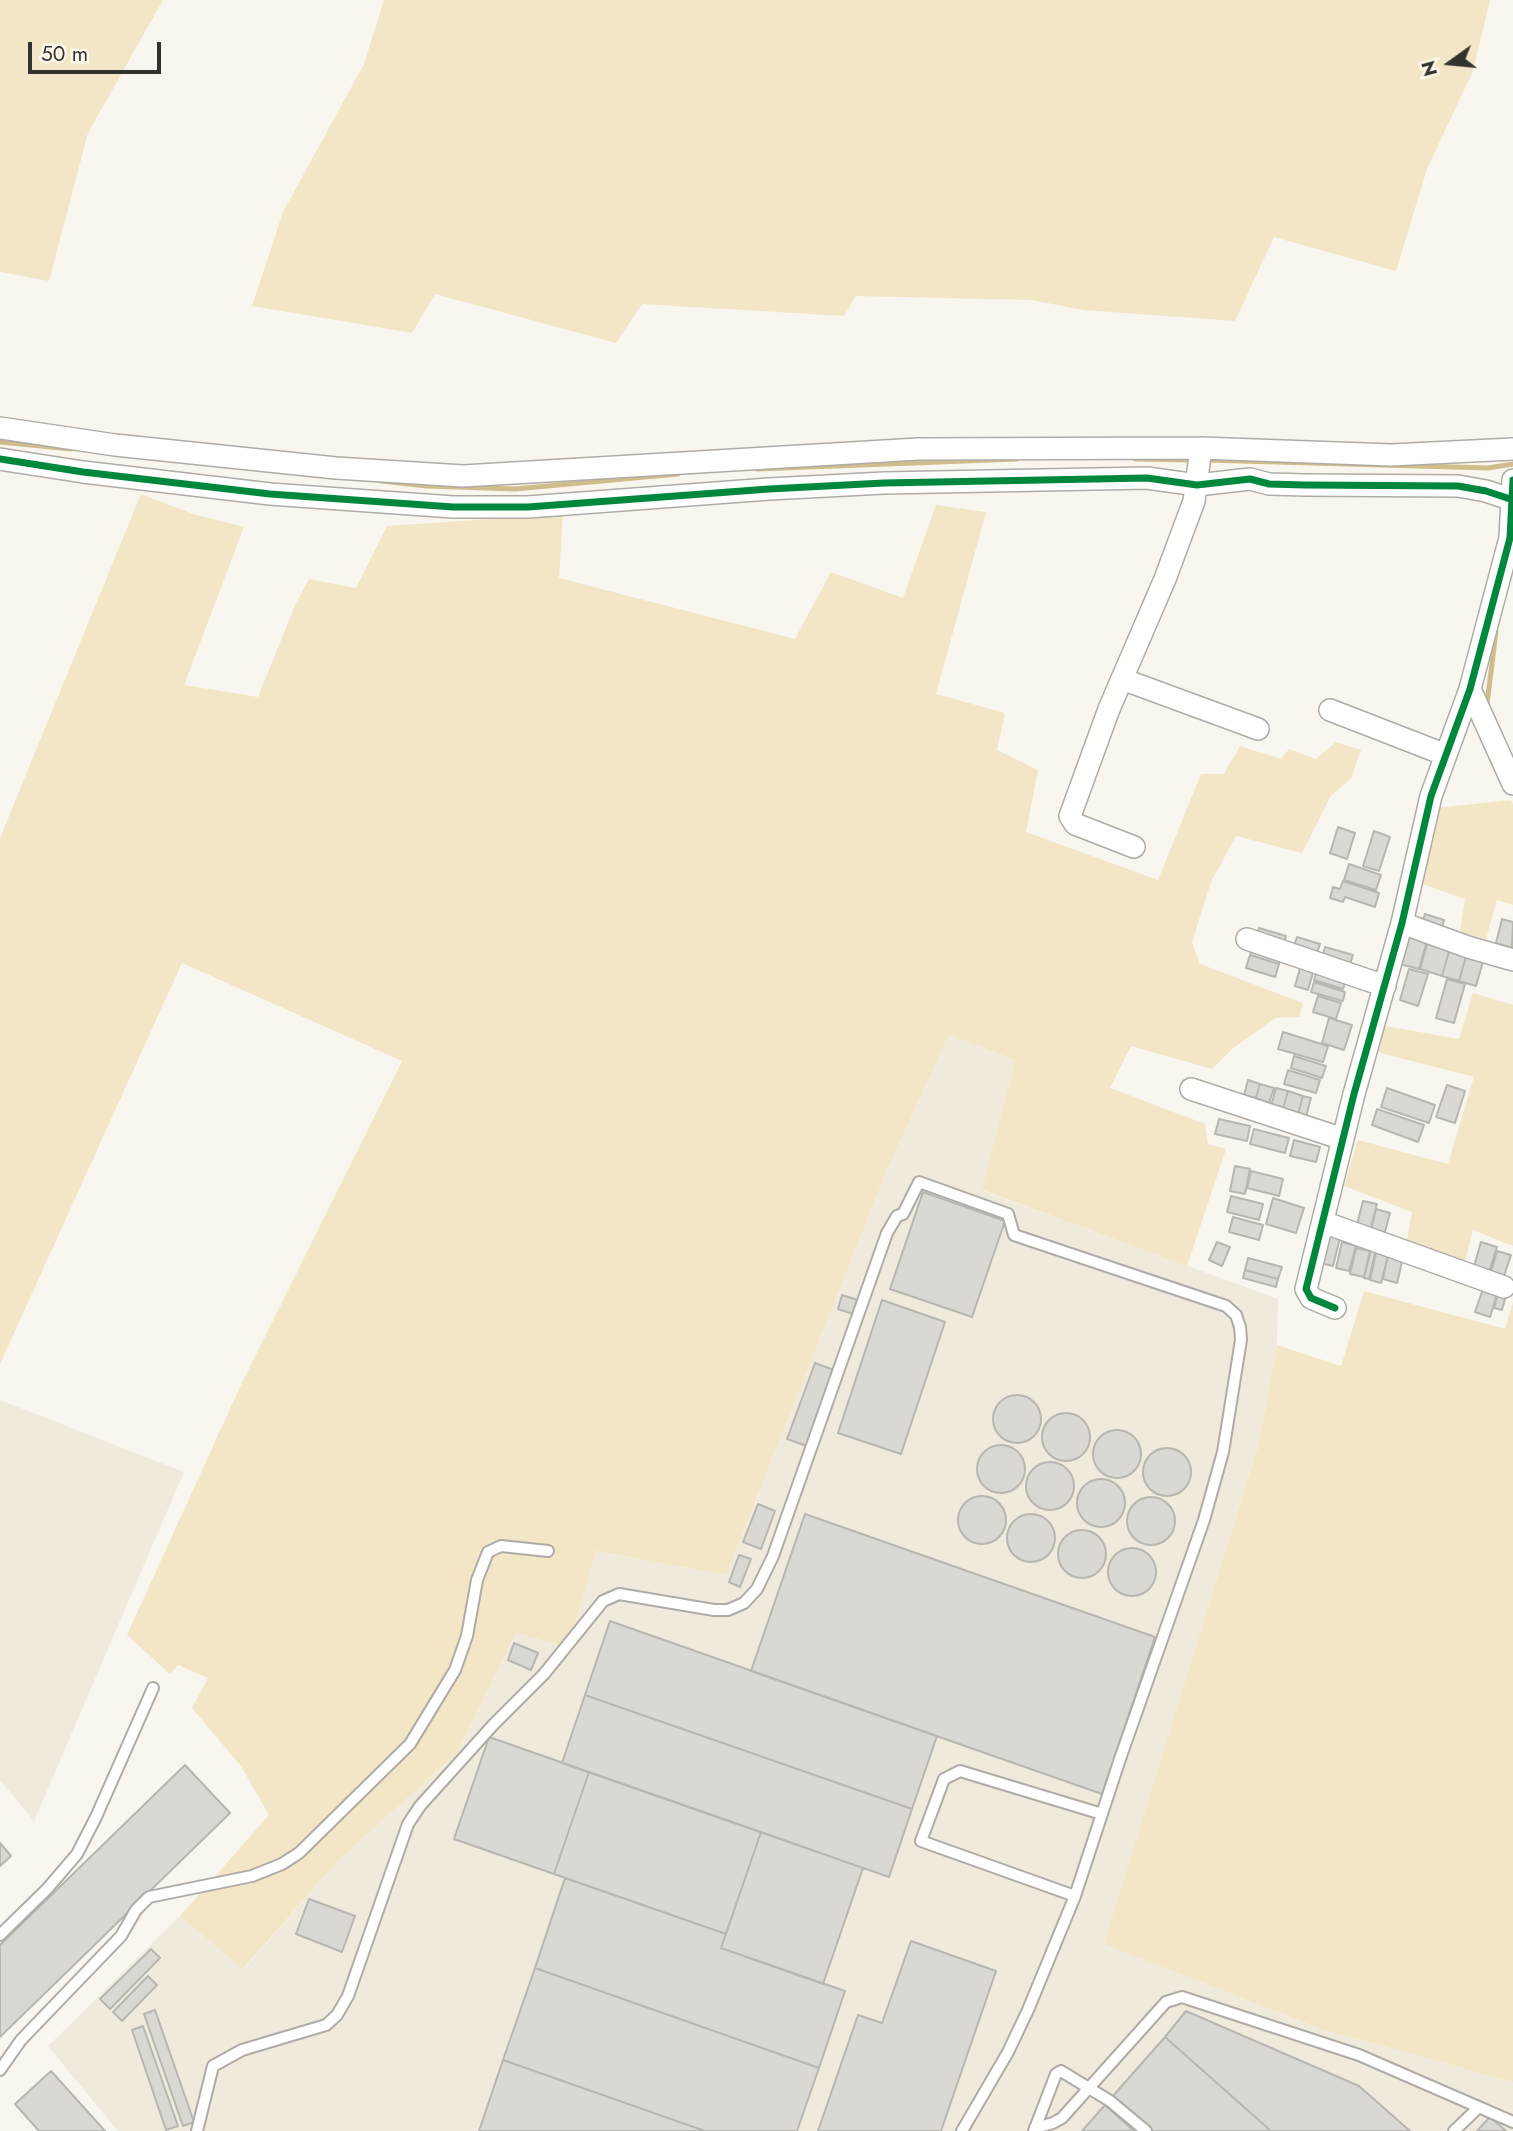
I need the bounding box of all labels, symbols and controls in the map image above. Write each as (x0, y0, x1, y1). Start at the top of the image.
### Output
scale bar (32, 28, 164, 72)
north arrow (1415, 28, 1485, 98)
text: 50 m (41, 39, 88, 69)
text: N (1414, 58, 1444, 79)

